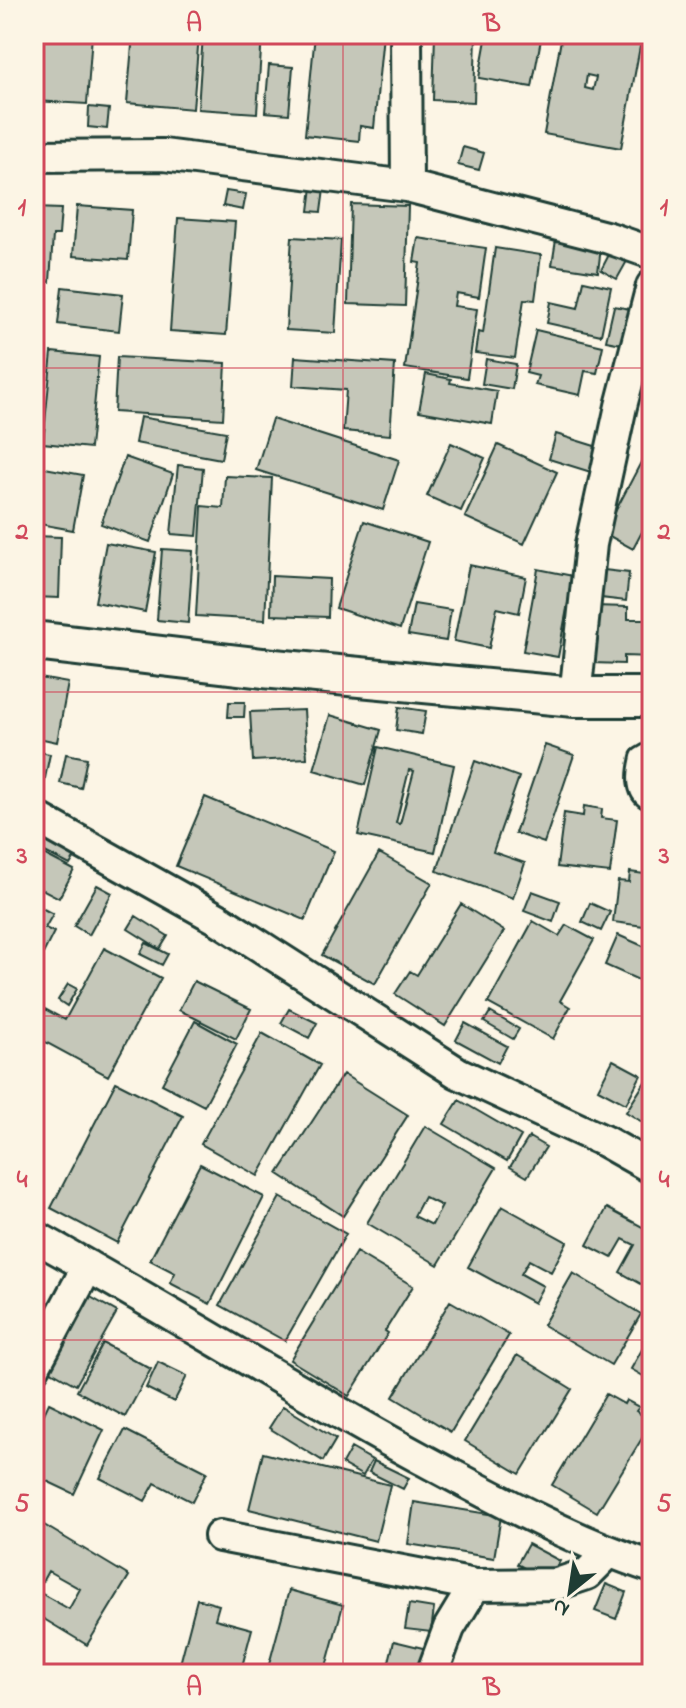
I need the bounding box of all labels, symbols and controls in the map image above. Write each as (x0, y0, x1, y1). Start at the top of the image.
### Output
text: A (186, 6, 202, 44)
text: B (482, 6, 501, 44)
text: 1 (18, 190, 27, 228)
text: 1 (660, 190, 669, 228)
text: 2 (15, 514, 29, 552)
text: 2 (657, 514, 671, 552)
text: 3 (16, 838, 28, 876)
text: 3 (658, 838, 670, 876)
text: 4 (17, 1162, 28, 1200)
text: 4 (659, 1162, 670, 1200)
text: 5 (15, 1486, 30, 1524)
text: 5 (657, 1486, 672, 1524)
north arrow (530, 1552, 610, 1632)
text: N (547, 1589, 576, 1624)
text: A (186, 1670, 202, 1708)
text: B (482, 1670, 501, 1708)

